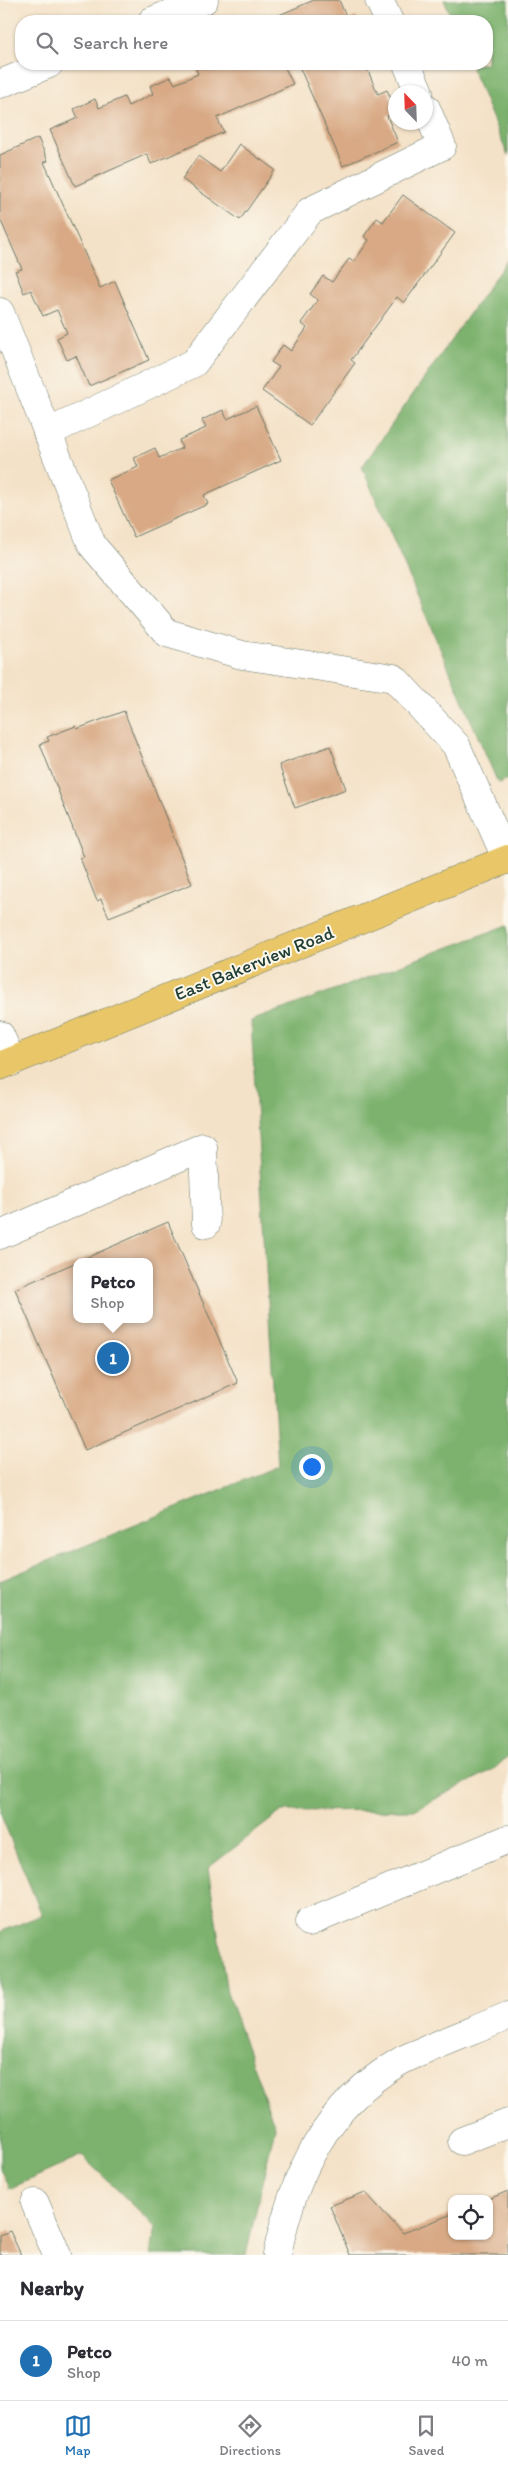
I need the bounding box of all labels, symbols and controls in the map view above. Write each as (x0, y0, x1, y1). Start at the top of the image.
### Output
search box (15, 15, 493, 70)
icon: search (33, 29, 61, 57)
text: Search here (73, 31, 168, 54)
north arrow (388, 85, 433, 130)
street label: East Bakerview Road (171, 920, 337, 1005)
popup (73, 1258, 153, 1323)
text: Petco (91, 1270, 135, 1293)
text: Shop (91, 1293, 124, 1312)
pin: 1 (97, 1339, 129, 1377)
your location (299, 1454, 325, 1480)
map controls (448, 2195, 493, 2240)
button: locate (448, 2195, 493, 2240)
text: Nearby (20, 2275, 84, 2300)
text: Petco (67, 2340, 112, 2363)
text: 1 (32, 2351, 40, 2370)
text: 40 m (451, 2351, 488, 2370)
text: Shop (67, 2363, 101, 2382)
tab: Map (64, 2412, 92, 2459)
tab: Directions (219, 2412, 281, 2459)
tab: Saved (408, 2412, 444, 2459)

